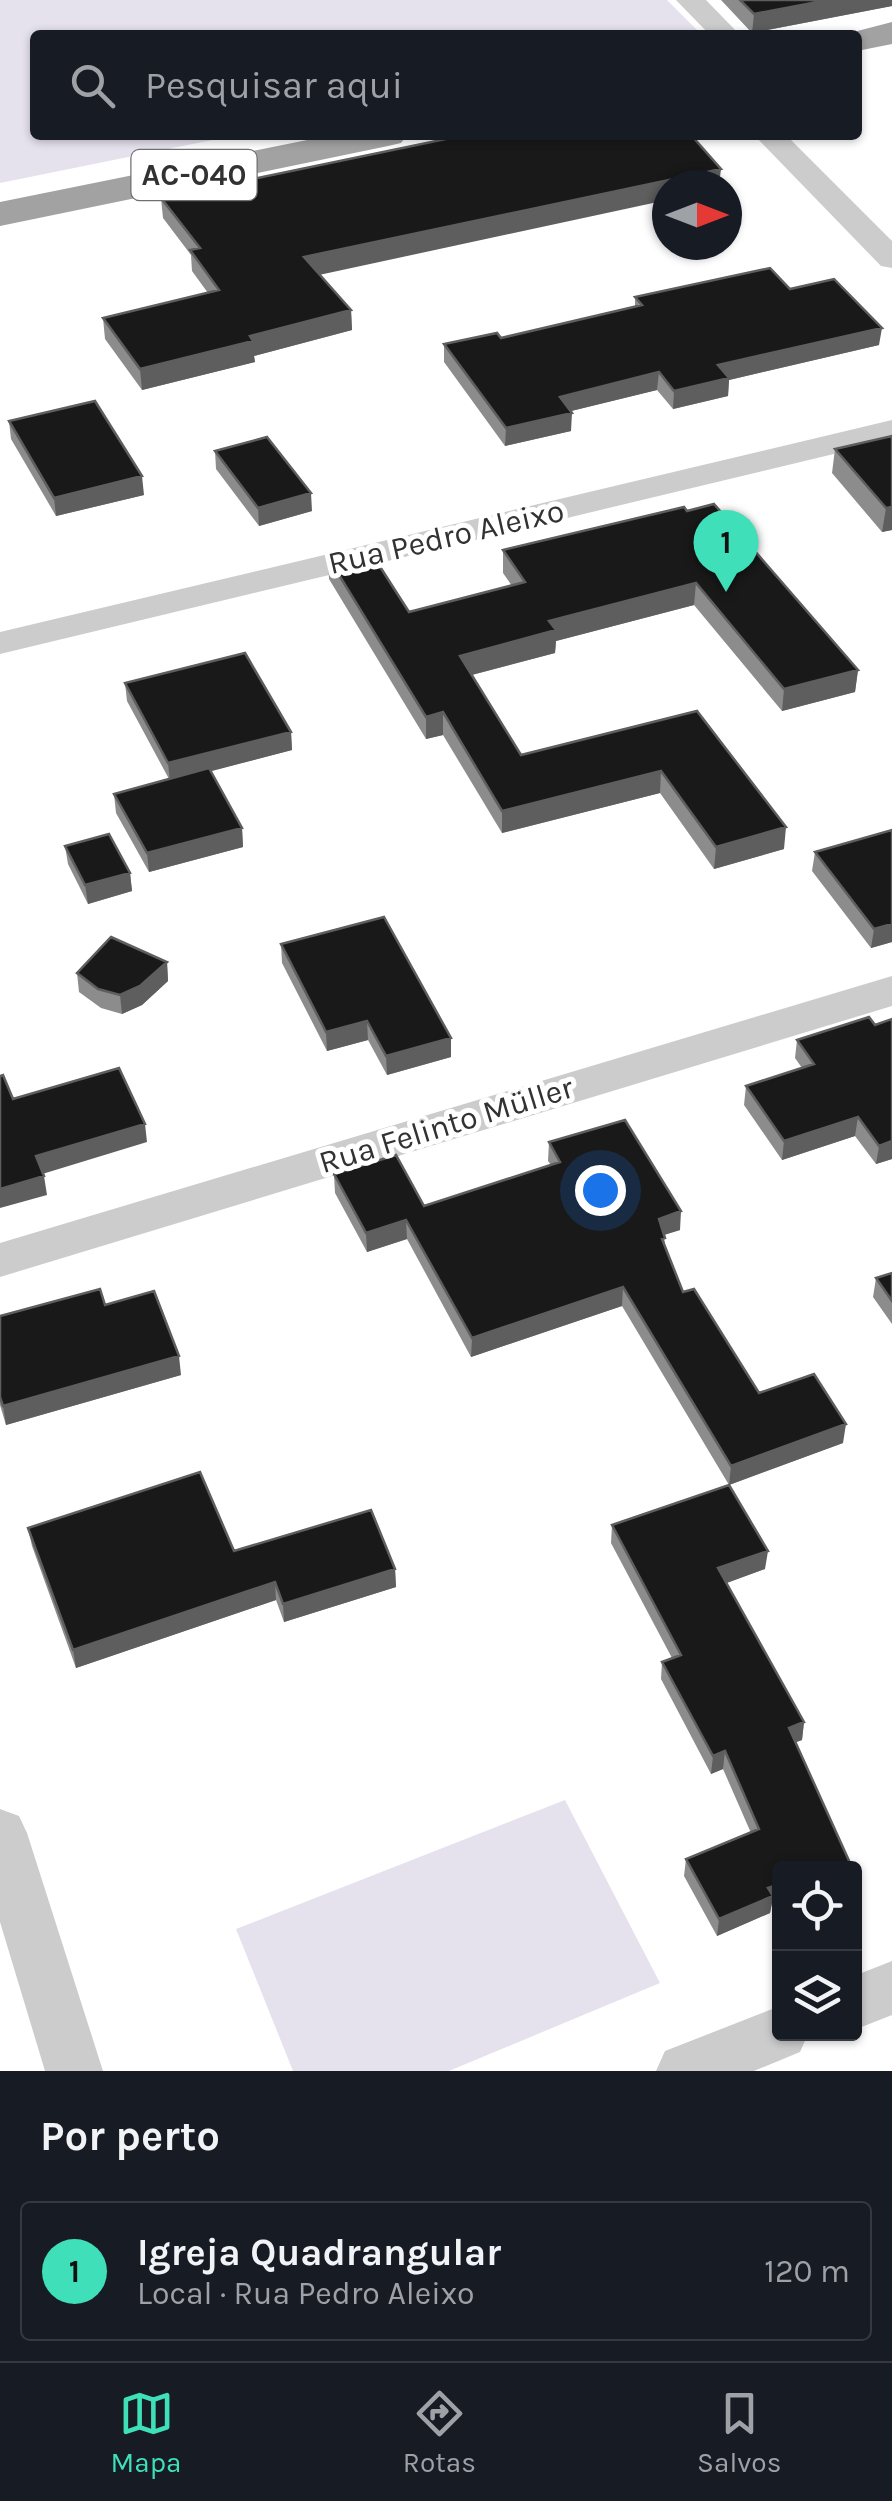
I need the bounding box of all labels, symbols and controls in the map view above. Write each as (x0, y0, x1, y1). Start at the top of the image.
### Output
search box (30, 30, 862, 140)
icon: search (65, 58, 120, 113)
text: Pesquisar aqui (145, 63, 403, 108)
road number: AC-040 (132, 150, 256, 200)
north arrow (652, 170, 742, 260)
street label: Rua Pedro Aleixo (324, 492, 568, 582)
pin: 1 (694, 510, 758, 592)
street label: Rua Felinto Müller (314, 1069, 578, 1181)
your location (575, 1165, 626, 1216)
map controls (772, 1861, 862, 2041)
button: locate (772, 1861, 862, 1951)
button: layers (772, 1951, 862, 2041)
text: Por perto (40, 2111, 220, 2161)
text: Igreja Quadrangular (137, 2230, 501, 2275)
text: 1 (69, 2253, 80, 2290)
text: 120 m (764, 2253, 850, 2290)
text: Local · Rua Pedro Aleixo (137, 2275, 475, 2312)
tab: Mapa (111, 2386, 182, 2479)
tab: Rotas (403, 2386, 476, 2479)
tab: Salvos (697, 2386, 781, 2479)

